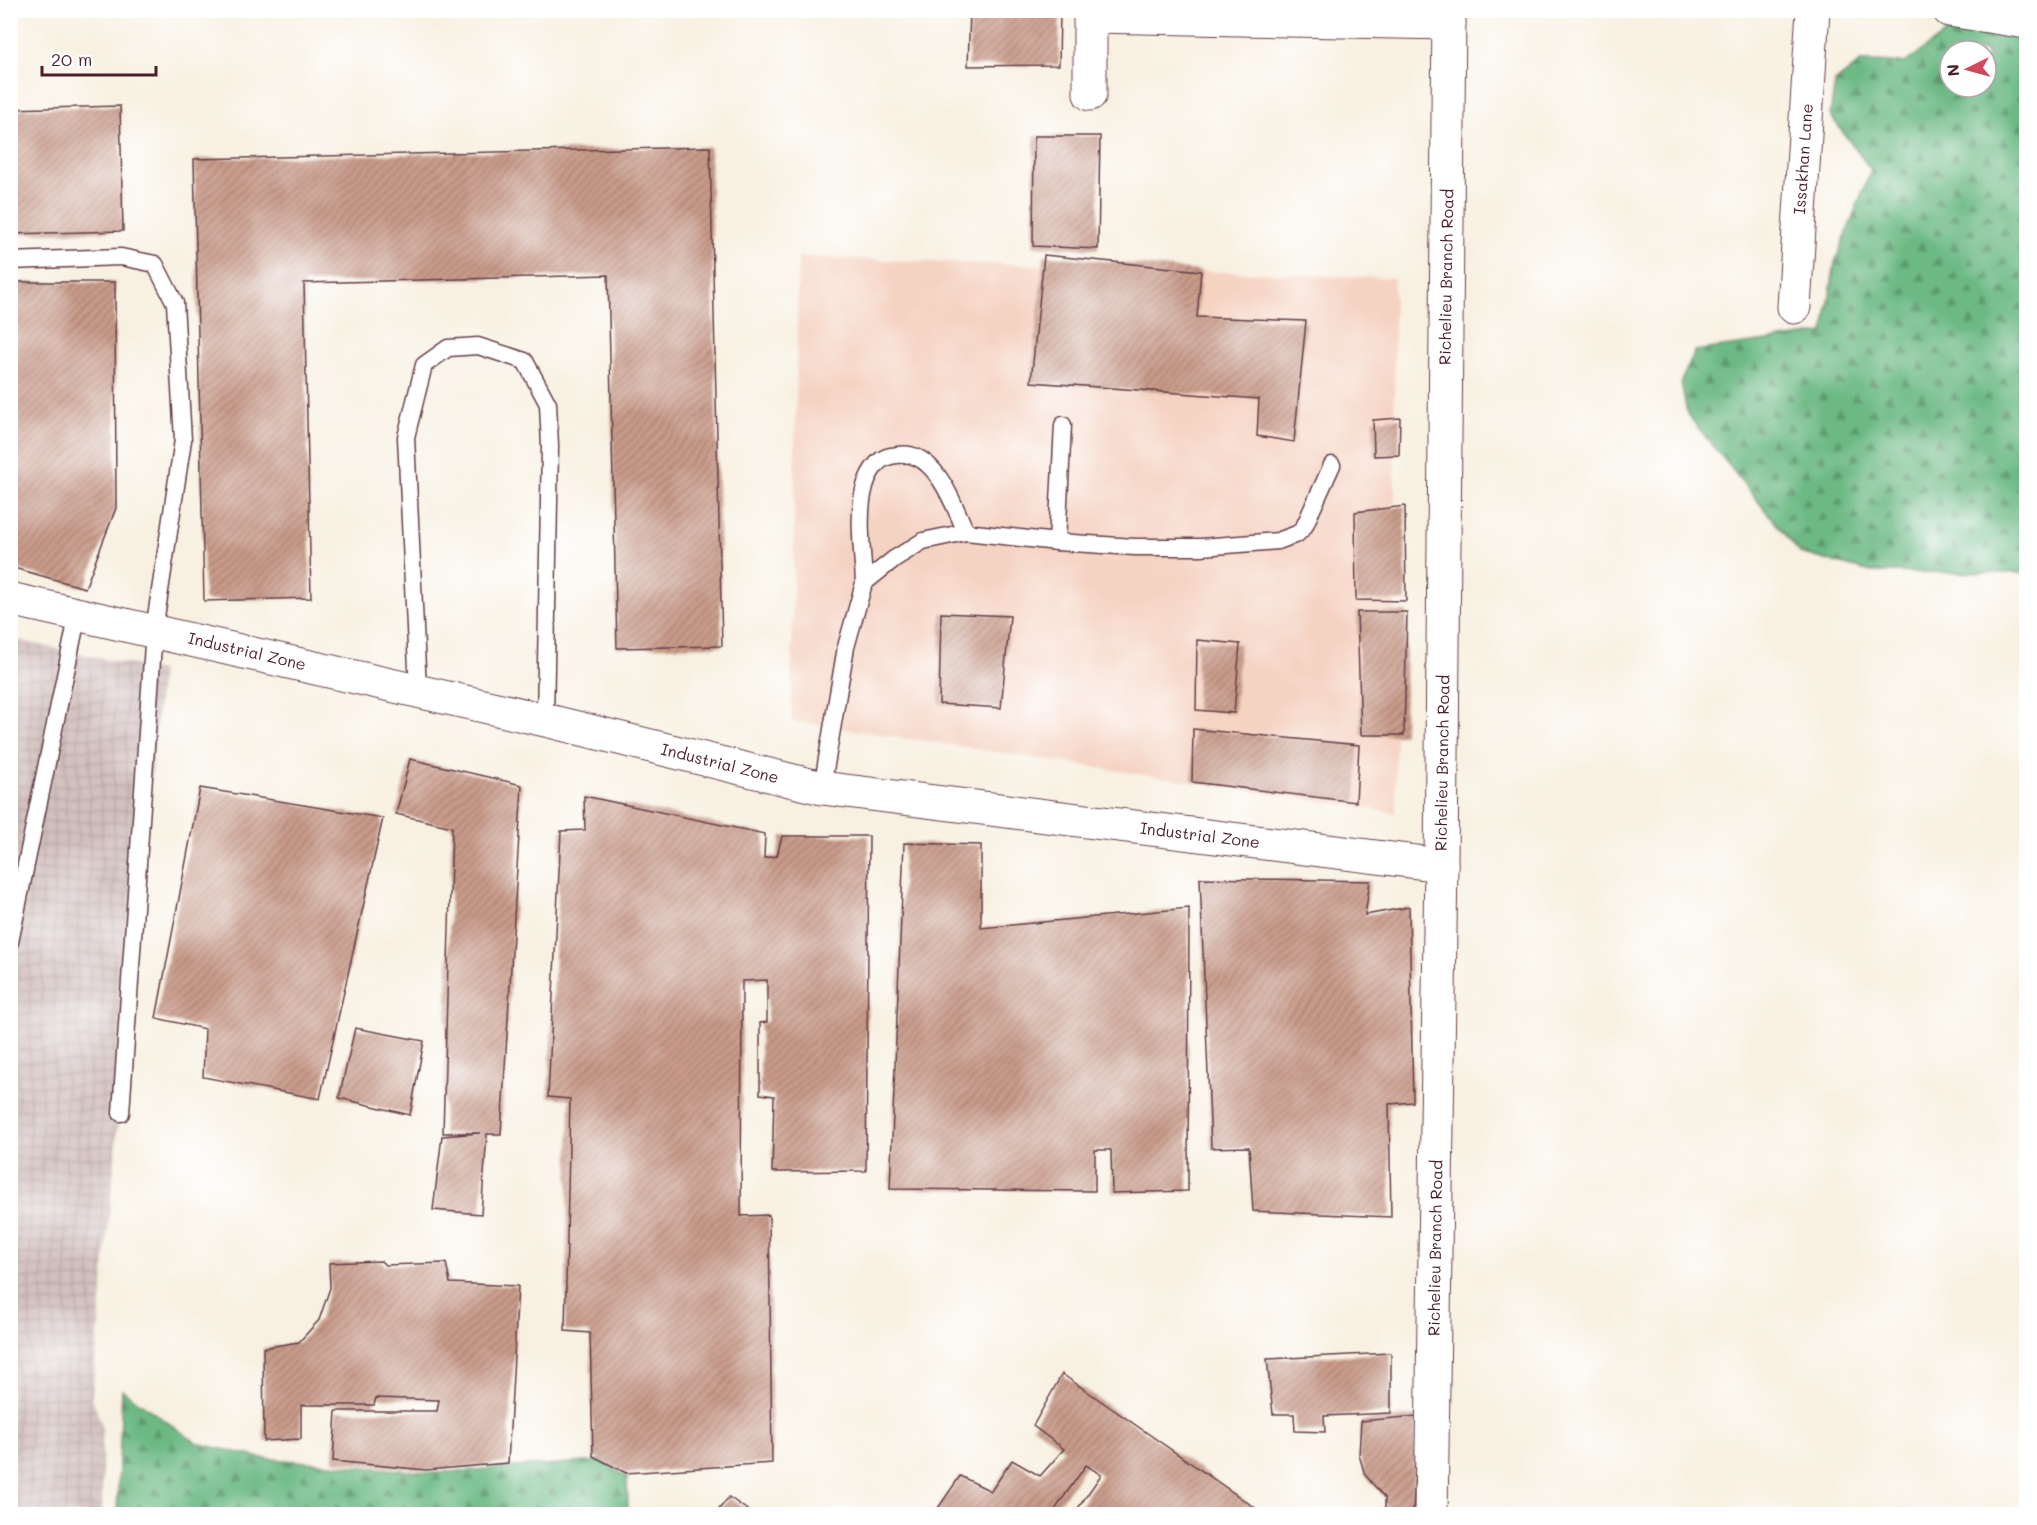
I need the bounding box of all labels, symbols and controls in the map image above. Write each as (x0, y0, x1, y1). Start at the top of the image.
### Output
scale bar (42, 39, 156, 77)
north arrow (1938, 39, 1998, 99)
text: 20 m (51, 47, 92, 71)
text: N (1942, 63, 1964, 77)
street label: Issakhan Lane (1788, 103, 1817, 215)
street label: Richelieu Branch Road (1433, 189, 1458, 365)
street label: Industrial Zone (186, 627, 308, 674)
street label: Richelieu Branch Road (1429, 675, 1454, 851)
street label: Industrial Zone (659, 738, 781, 787)
street label: Industrial Zone (1139, 817, 1261, 852)
street label: Richelieu Branch Road (1422, 1160, 1447, 1336)

